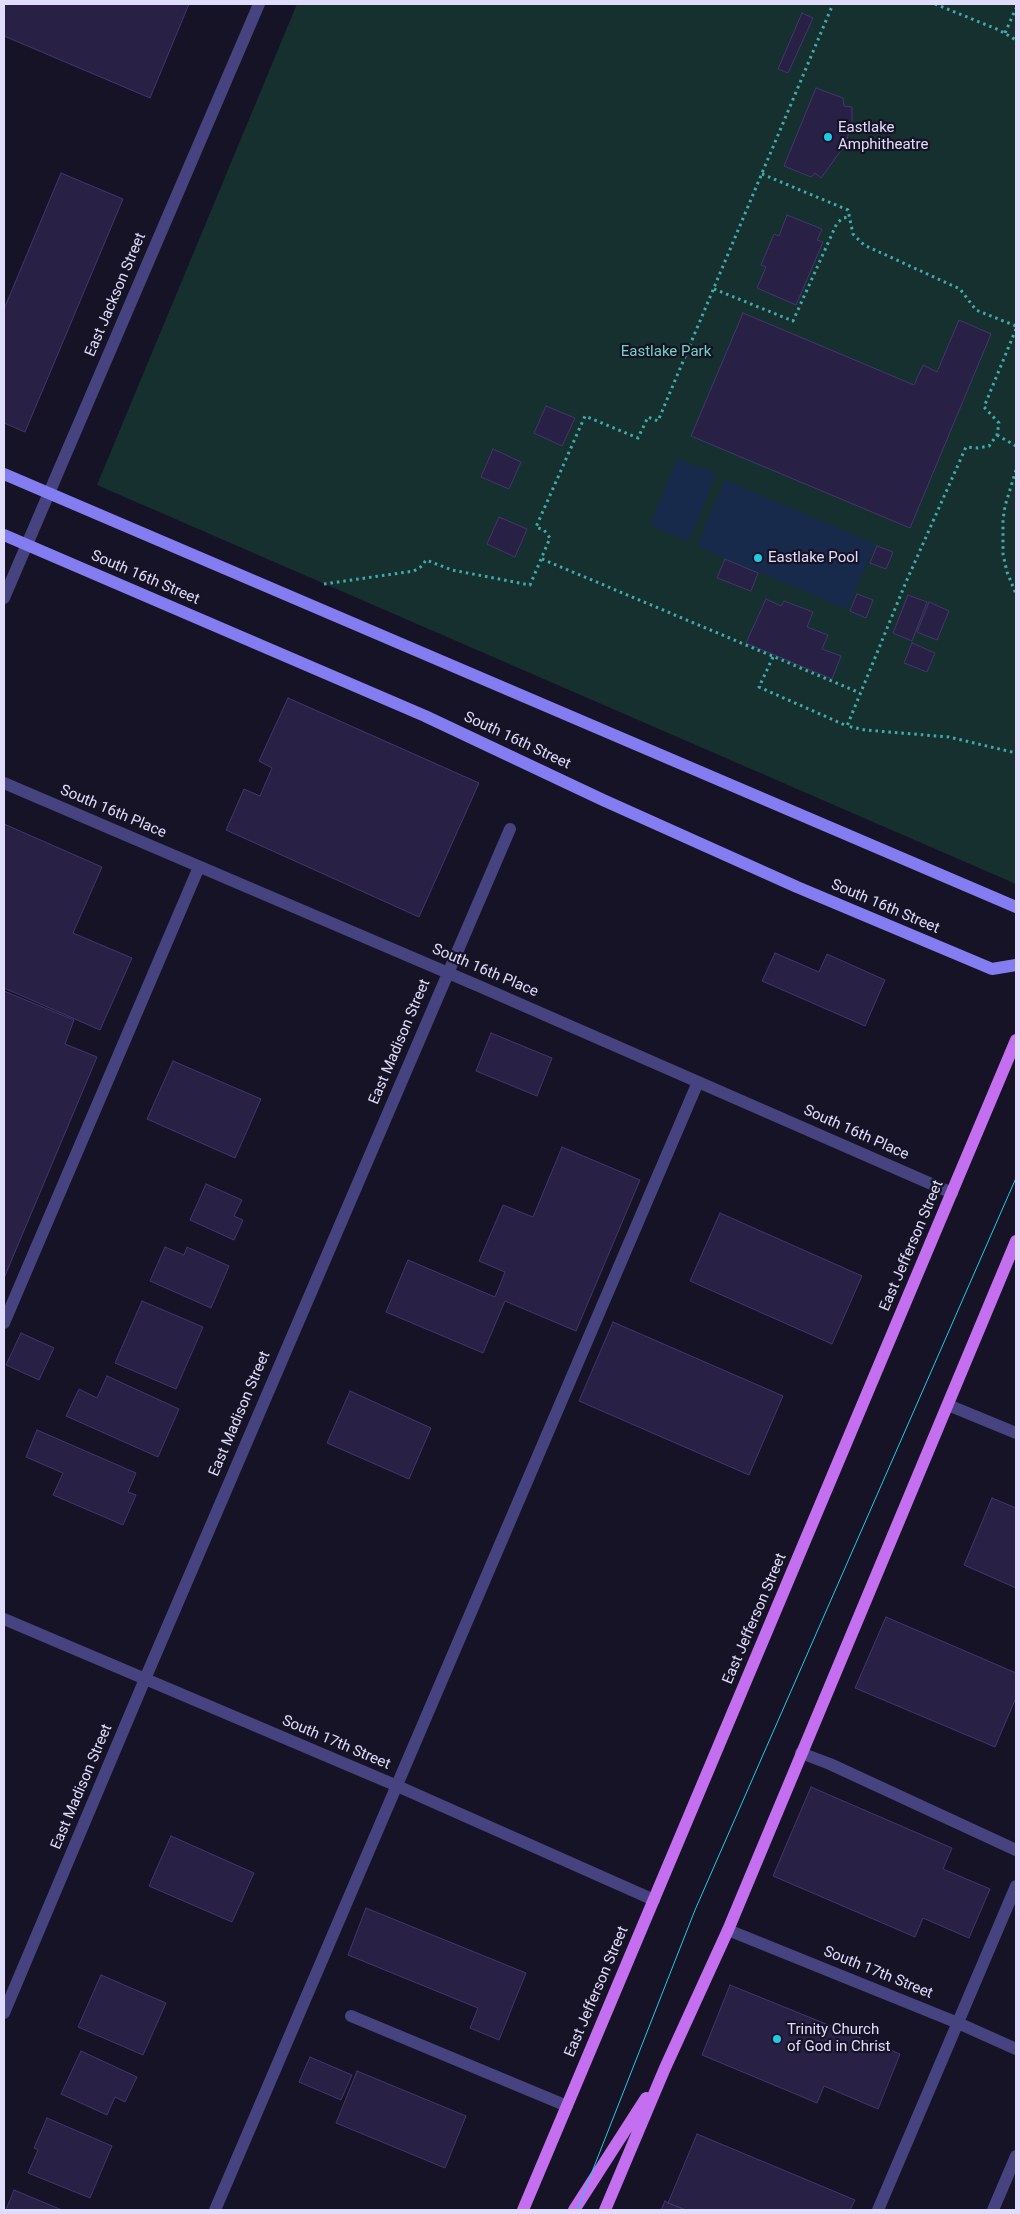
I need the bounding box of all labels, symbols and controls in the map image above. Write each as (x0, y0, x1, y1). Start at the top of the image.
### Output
place label: Eastlake Amphitheatre (838, 119, 928, 154)
marker: Eastlake Amphitheatre (822, 131, 834, 143)
street label: East Jackson Street (82, 230, 150, 360)
park label: Eastlake Park (621, 343, 711, 361)
street label: South 16th Street (88, 547, 202, 609)
place label: Eastlake Pool (768, 549, 858, 567)
marker: Eastlake Pool (752, 552, 764, 564)
street label: South 16th Street (461, 708, 573, 774)
street label: South 16th Place (57, 782, 169, 842)
street label: South 16th Street (828, 876, 942, 938)
street label: South 16th Place (429, 941, 541, 1001)
street label: East Madison Street (365, 977, 435, 1107)
street label: South 16th Place (801, 1102, 911, 1164)
street label: East Jefferson Street (876, 1178, 948, 1314)
street label: East Madison Street (205, 1349, 275, 1479)
street label: East Jefferson Street (719, 1551, 791, 1687)
street label: South 17th Street (279, 1712, 393, 1774)
street label: East Madison Street (47, 1722, 117, 1852)
street label: East Jefferson Street (561, 1924, 633, 2060)
street label: South 17th Street (821, 1943, 935, 2003)
place label: Trinity Church of God in Christ (787, 2021, 890, 2056)
marker: Trinity Church of God in Christ (771, 2033, 783, 2045)

